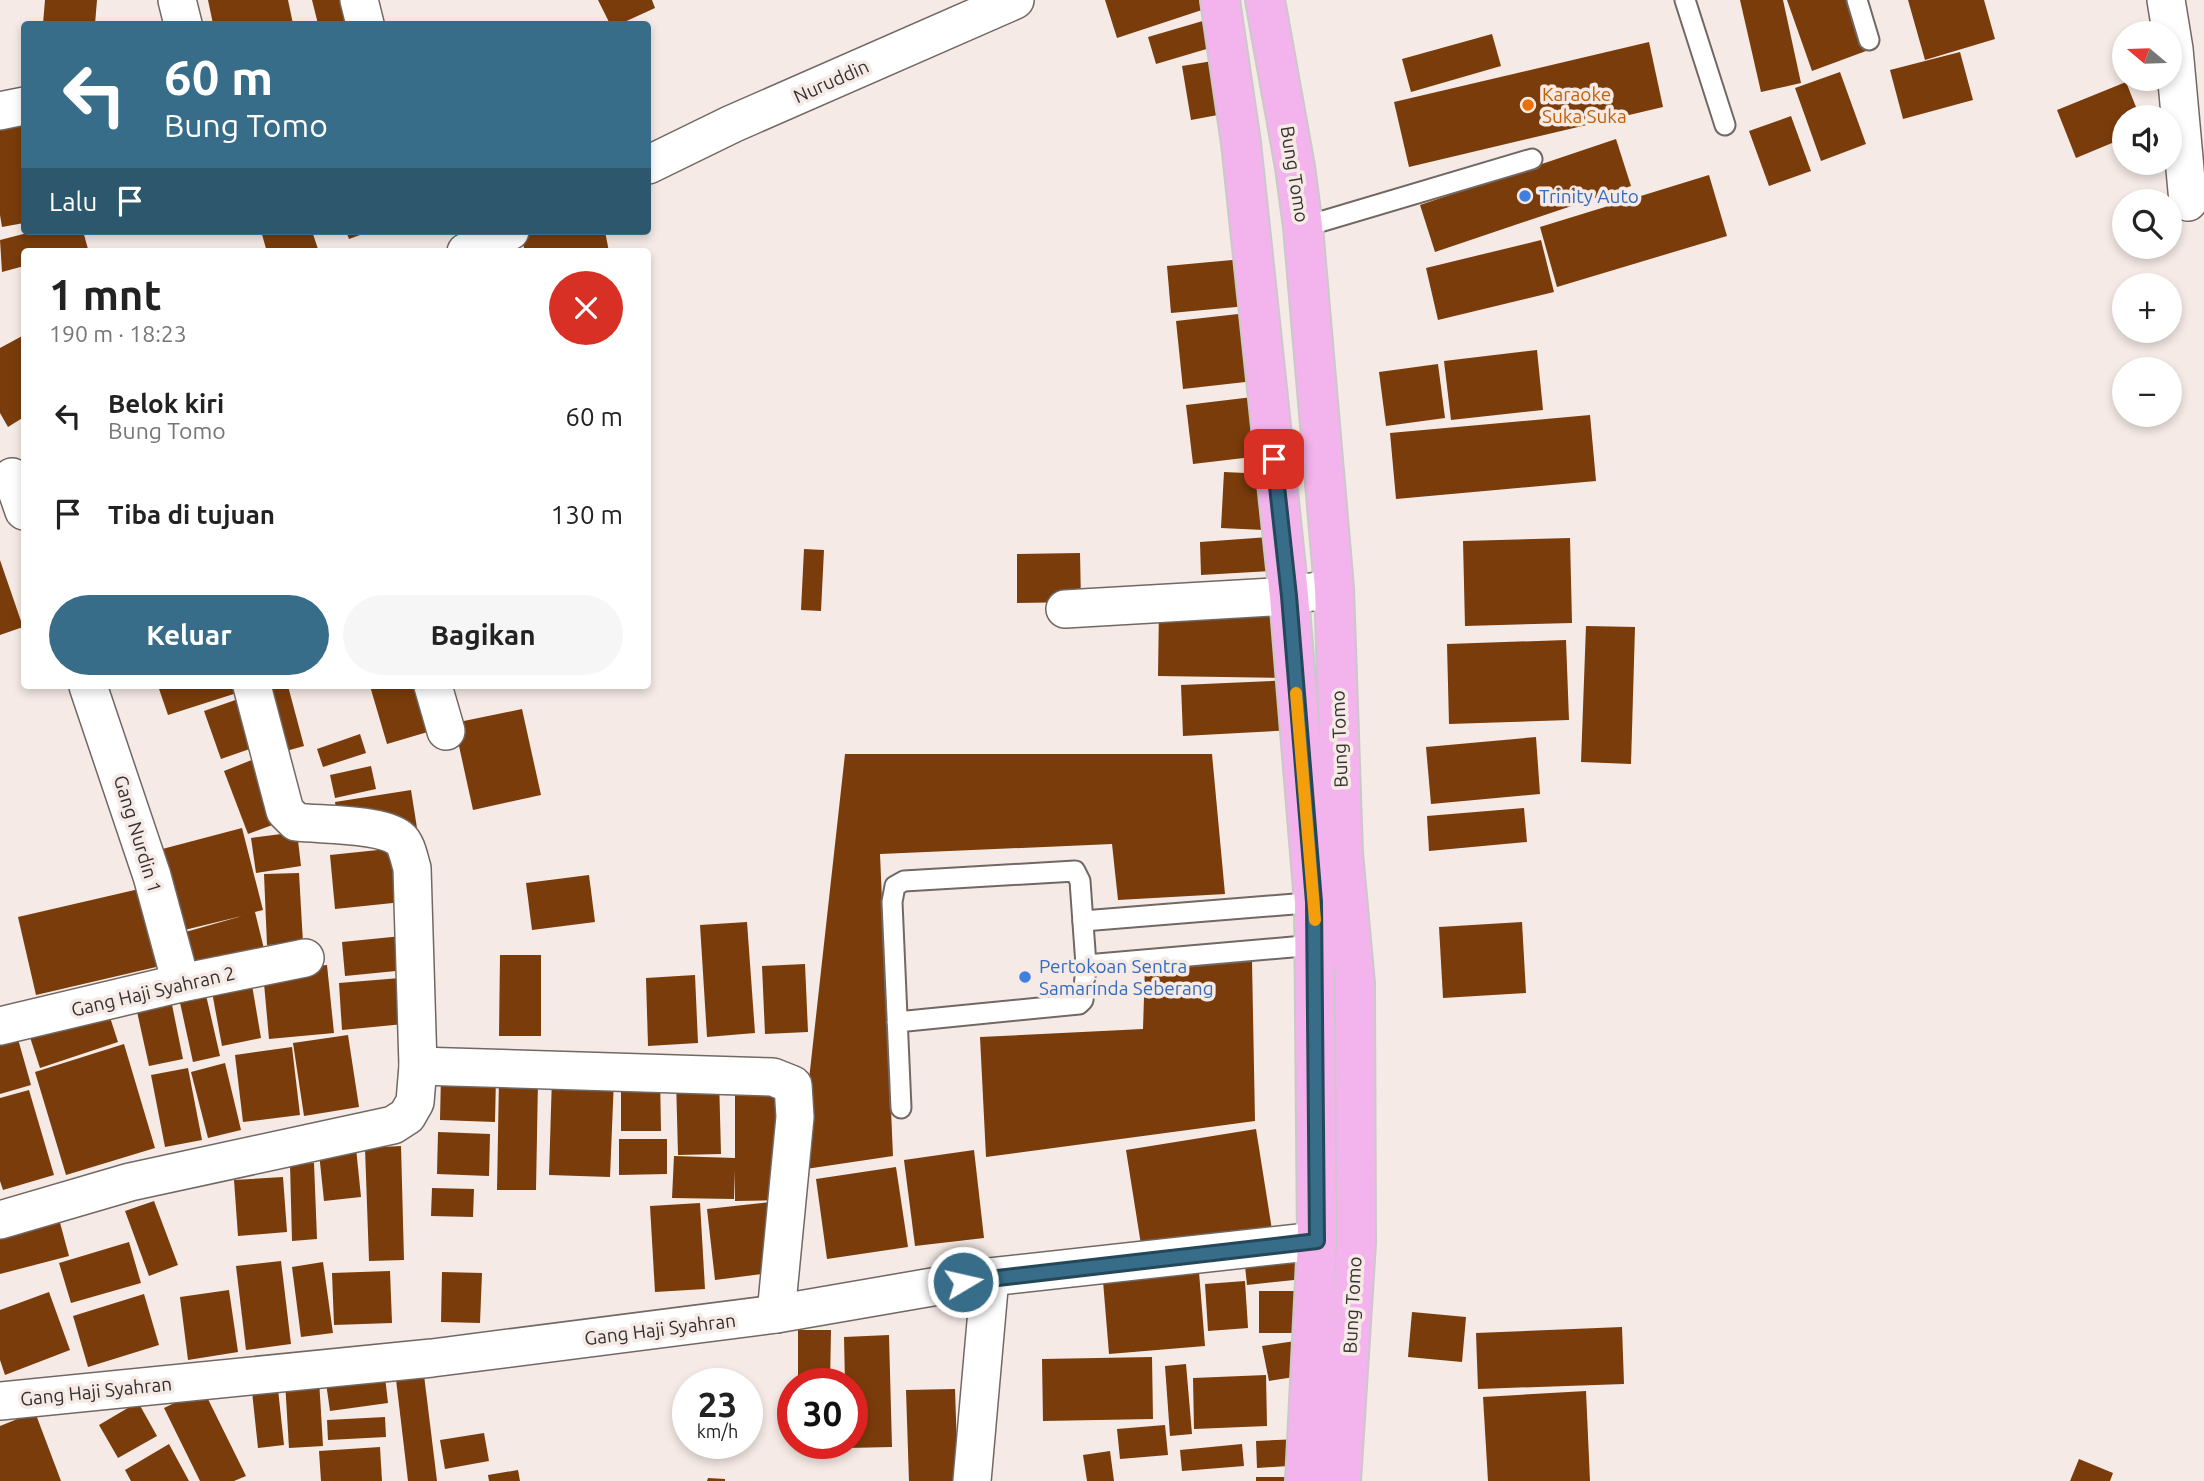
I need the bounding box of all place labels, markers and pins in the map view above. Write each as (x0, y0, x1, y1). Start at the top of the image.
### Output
place label: Karaoke Suka Suka (1542, 83, 1627, 127)
marker: Karaoke Suka Suka (1520, 97, 1536, 113)
place label: Trinity Auto (1539, 185, 1639, 207)
marker: Trinity Auto (1517, 188, 1533, 204)
pin (1244, 429, 1304, 489)
place label: Pertokoan Sentra Samarinda Seberang (1039, 955, 1214, 999)
marker: Pertokoan Sentra Samarinda Seberang (1017, 969, 1033, 985)

